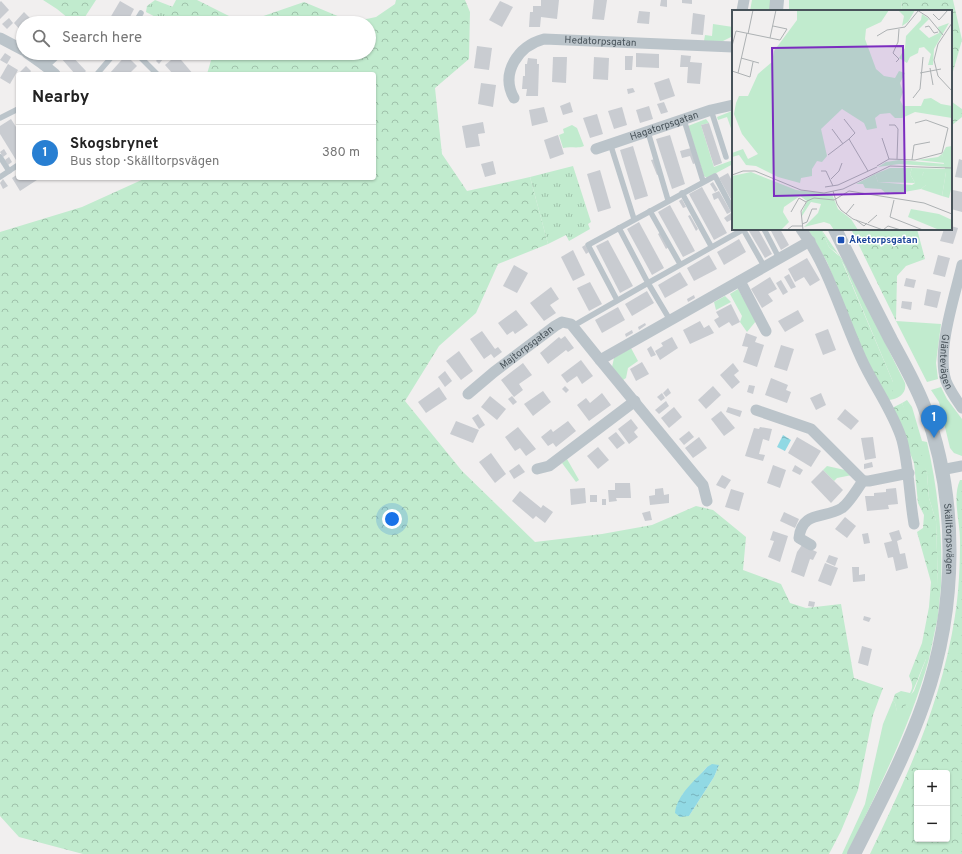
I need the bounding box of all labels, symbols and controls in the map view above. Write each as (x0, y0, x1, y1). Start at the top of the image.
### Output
inset map (732, 10, 952, 230)
search box (16, 16, 376, 60)
icon: search (30, 27, 52, 49)
text: Search here (62, 29, 142, 48)
street label: Hedatorpsgatan (564, 33, 637, 49)
text: Nearby (32, 87, 89, 109)
street label: Hagatorpsgatan (628, 108, 700, 144)
text: Skogsbrynet (70, 135, 158, 154)
text: 1 (42, 145, 48, 161)
text: 380 m (322, 145, 360, 161)
text: Bus stop · Skälltorpsvägen (70, 154, 219, 170)
place label: Åketorpsgatan (849, 234, 918, 247)
marker: Åketorpsgatan (836, 235, 846, 245)
street label: Majtorpsgatan (497, 323, 556, 372)
street label: Gläntevägen (937, 333, 956, 392)
pin: 1 (921, 405, 947, 438)
street label: Skälltorpsvägen (940, 502, 956, 575)
your location (382, 509, 402, 529)
map controls (914, 770, 950, 842)
button: + (914, 770, 950, 806)
button: − (914, 806, 950, 842)

